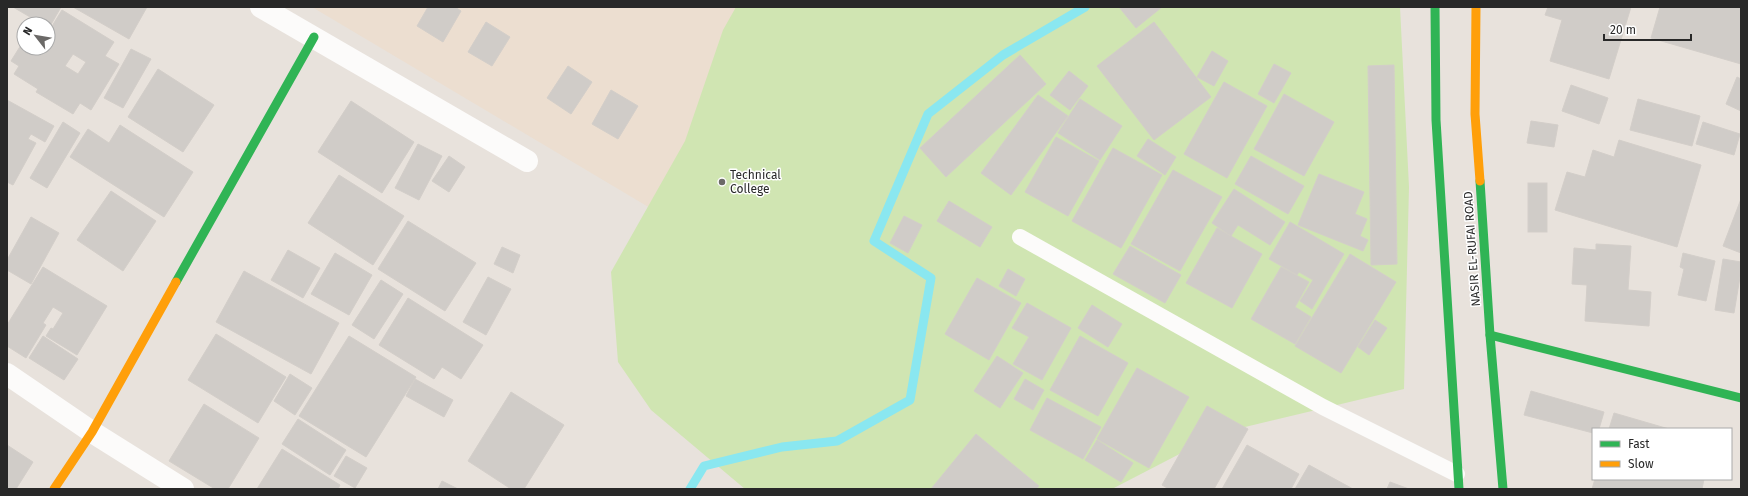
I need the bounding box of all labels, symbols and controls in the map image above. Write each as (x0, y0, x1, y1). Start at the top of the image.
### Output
north arrow (16, 16, 56, 56)
scale bar (1604, 16, 1691, 42)
text: 20 m (1610, 23, 1636, 37)
text: N (20, 25, 35, 38)
place label: Technical College (730, 168, 781, 196)
marker: Technical College (717, 177, 727, 187)
street label: NASIR EL-RUFAI ROAD (1461, 191, 1483, 307)
legend (1592, 428, 1732, 480)
text: Fast (1628, 437, 1650, 451)
text: Slow (1628, 457, 1654, 471)

